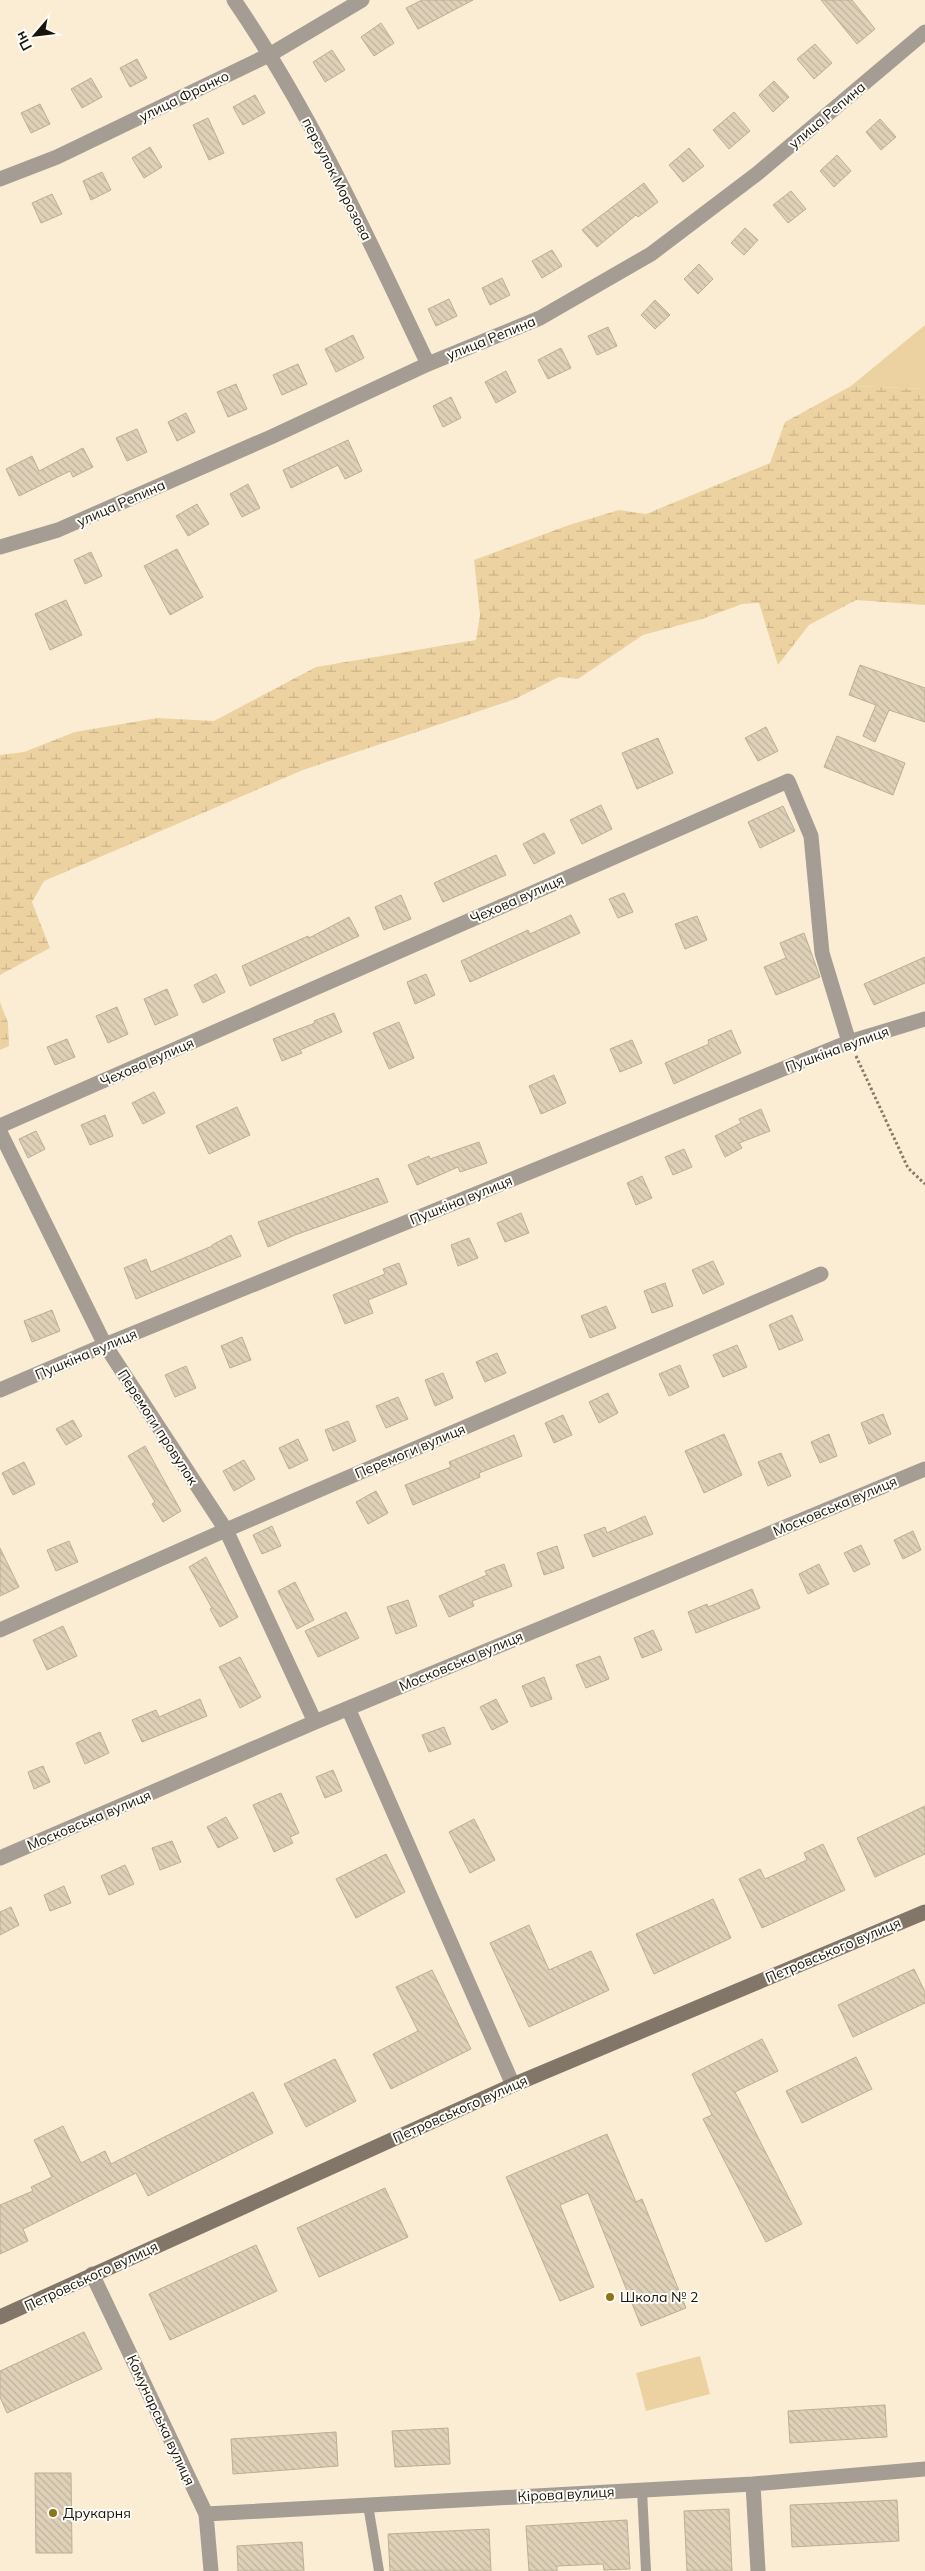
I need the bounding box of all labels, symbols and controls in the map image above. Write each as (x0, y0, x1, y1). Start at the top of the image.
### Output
north arrow (10, 10, 60, 60)
text: Пн (11, 28, 36, 54)
street label: улица Франко (136, 66, 232, 126)
street label: улица Репина (785, 78, 869, 152)
street label: переулок Морозова (298, 115, 376, 243)
street label: улица Репина (444, 312, 538, 364)
street label: улица Репина (74, 476, 168, 530)
street label: Чехова вулиця (467, 870, 567, 928)
street label: Пушкіна вулиця (783, 1022, 891, 1076)
street label: Чехова вулиця (97, 1033, 197, 1091)
street label: Пушкіна вулиця (407, 1171, 515, 1229)
street label: Пушкіна вулиця (32, 1324, 140, 1384)
street label: Перемоги провулок (114, 1366, 202, 1489)
street label: Перемоги вулиця (352, 1420, 468, 1482)
street label: Московська вулиця (770, 1472, 900, 1540)
street label: Московська вулиця (396, 1627, 526, 1695)
street label: Московська вулиця (24, 1786, 154, 1854)
street label: Петровського вулиця (763, 1913, 903, 1987)
street label: Петровського вулиця (390, 2071, 530, 2147)
street label: Петровського вулиця (21, 2237, 161, 2315)
place label: Школа № 2 (620, 2288, 698, 2306)
marker: Школа № 2 (604, 2291, 616, 2303)
street label: Комунарська вулиця (123, 2352, 199, 2488)
street label: Кірова вулиця (517, 2482, 615, 2506)
place label: Друкарня (63, 2504, 131, 2522)
marker: Друкарня (47, 2507, 59, 2519)

